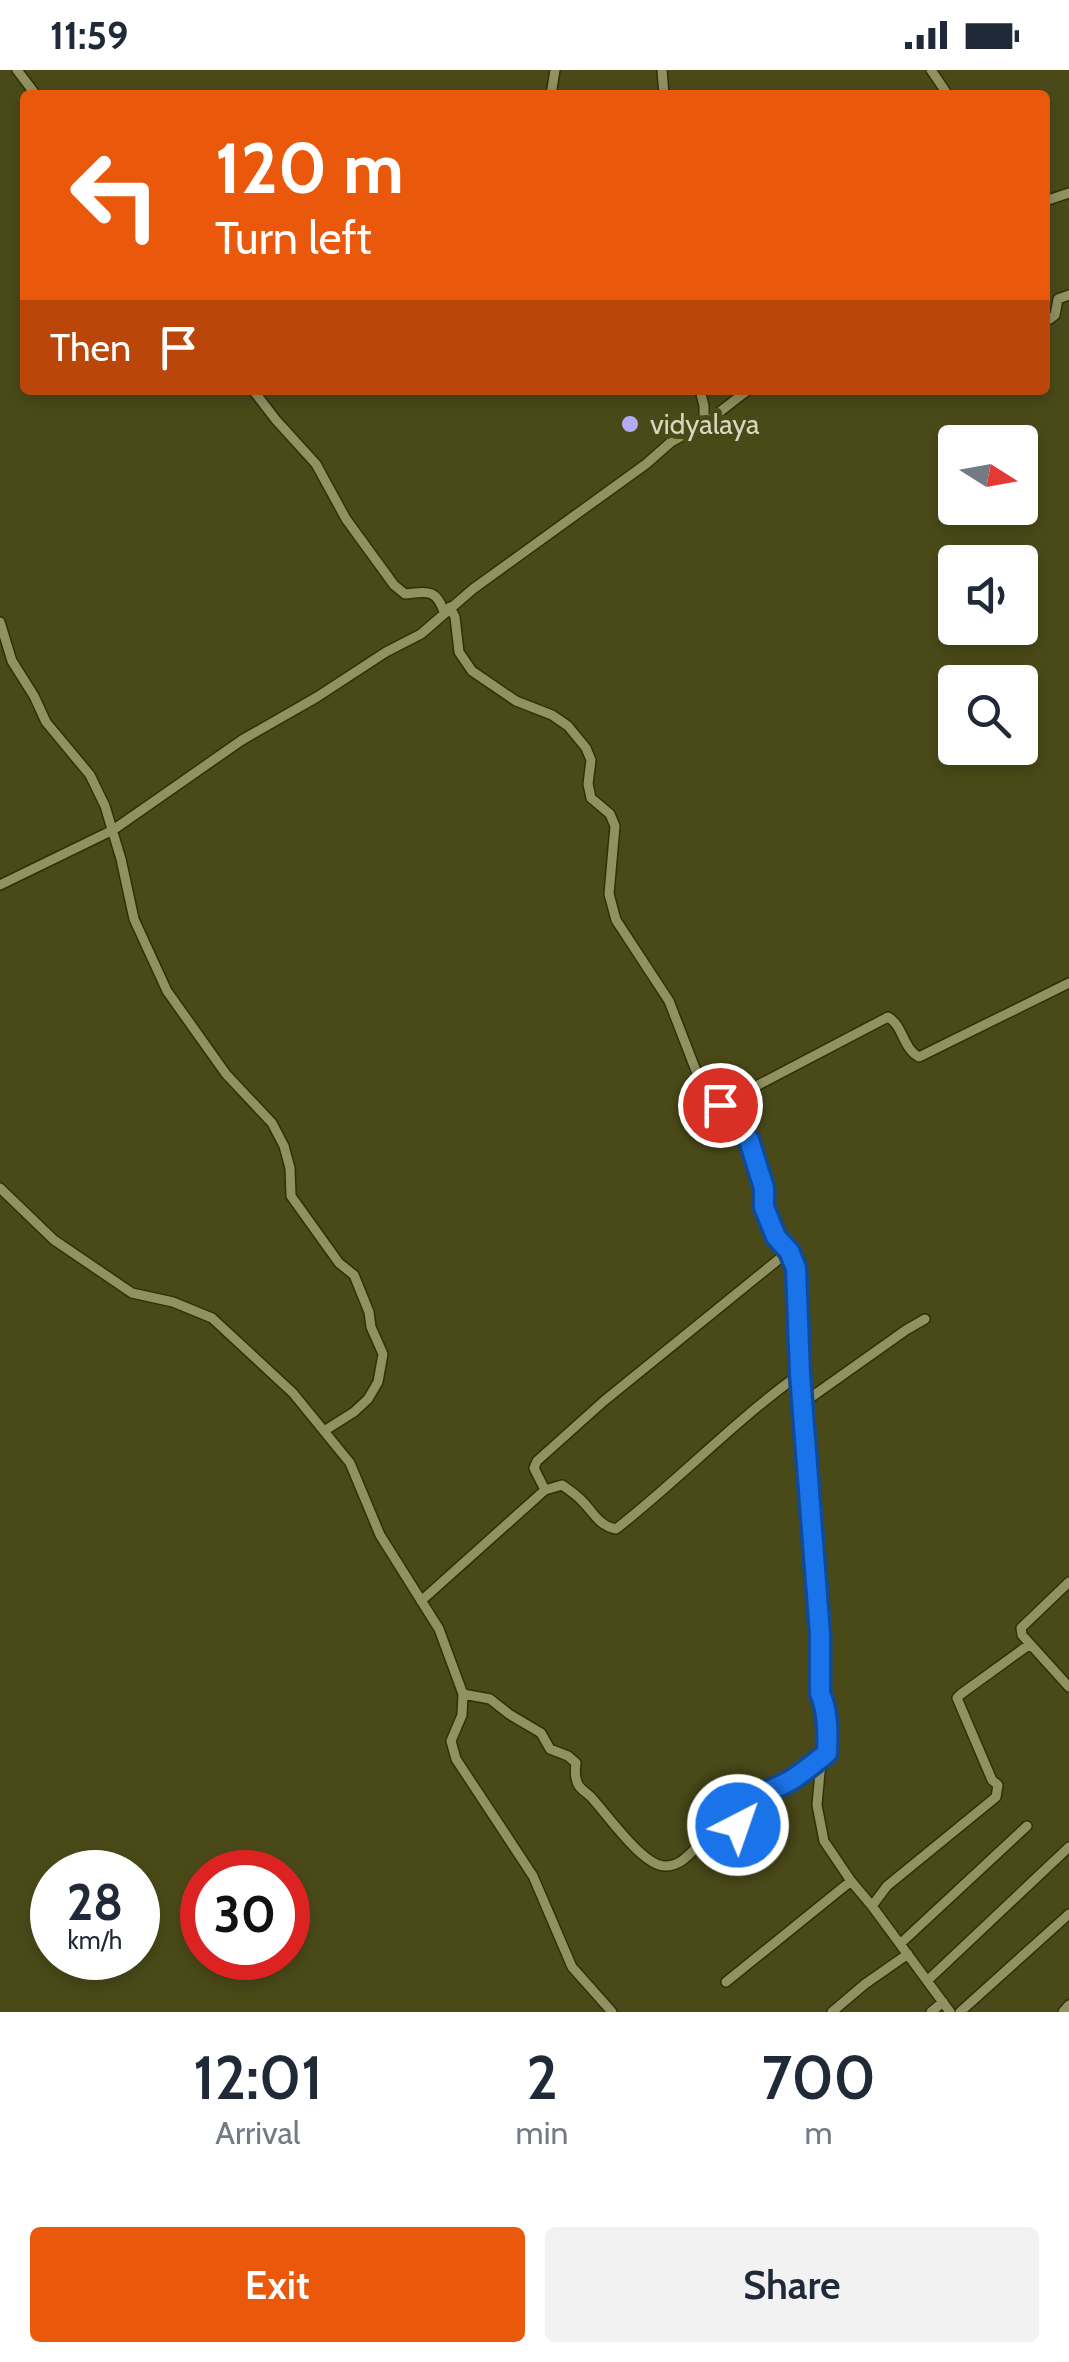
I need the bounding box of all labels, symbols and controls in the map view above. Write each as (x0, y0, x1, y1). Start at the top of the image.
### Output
text: 11:59 (50, 12, 128, 59)
text: 120 m (215, 125, 404, 211)
icon: left (50, 130, 180, 260)
text: Turn left (215, 211, 372, 265)
icon: arrive (151, 320, 206, 375)
text: Then (50, 324, 131, 371)
place label: vidyalaya (650, 407, 760, 441)
marker: vidyalaya (619, 413, 641, 435)
north arrow (938, 425, 1038, 525)
map controls (938, 425, 1038, 765)
button: sound (938, 545, 1038, 645)
button: search (938, 665, 1038, 765)
pin (678, 1063, 763, 1148)
icon: arrive (693, 1078, 748, 1133)
position arrow (686, 1773, 790, 1877)
speed limit sign: 30 (180, 1850, 310, 1980)
text: 28 (67, 1872, 123, 1933)
text: km/h (68, 1925, 122, 1955)
text: 12:01 (193, 2041, 322, 2114)
text: 2 (526, 2041, 558, 2114)
text: 700 (762, 2041, 876, 2114)
text: Arrival (215, 2113, 300, 2152)
text: min (516, 2113, 568, 2152)
text: m (805, 2113, 833, 2152)
button: Exit (30, 2227, 525, 2342)
button: Share (545, 2227, 1039, 2342)

